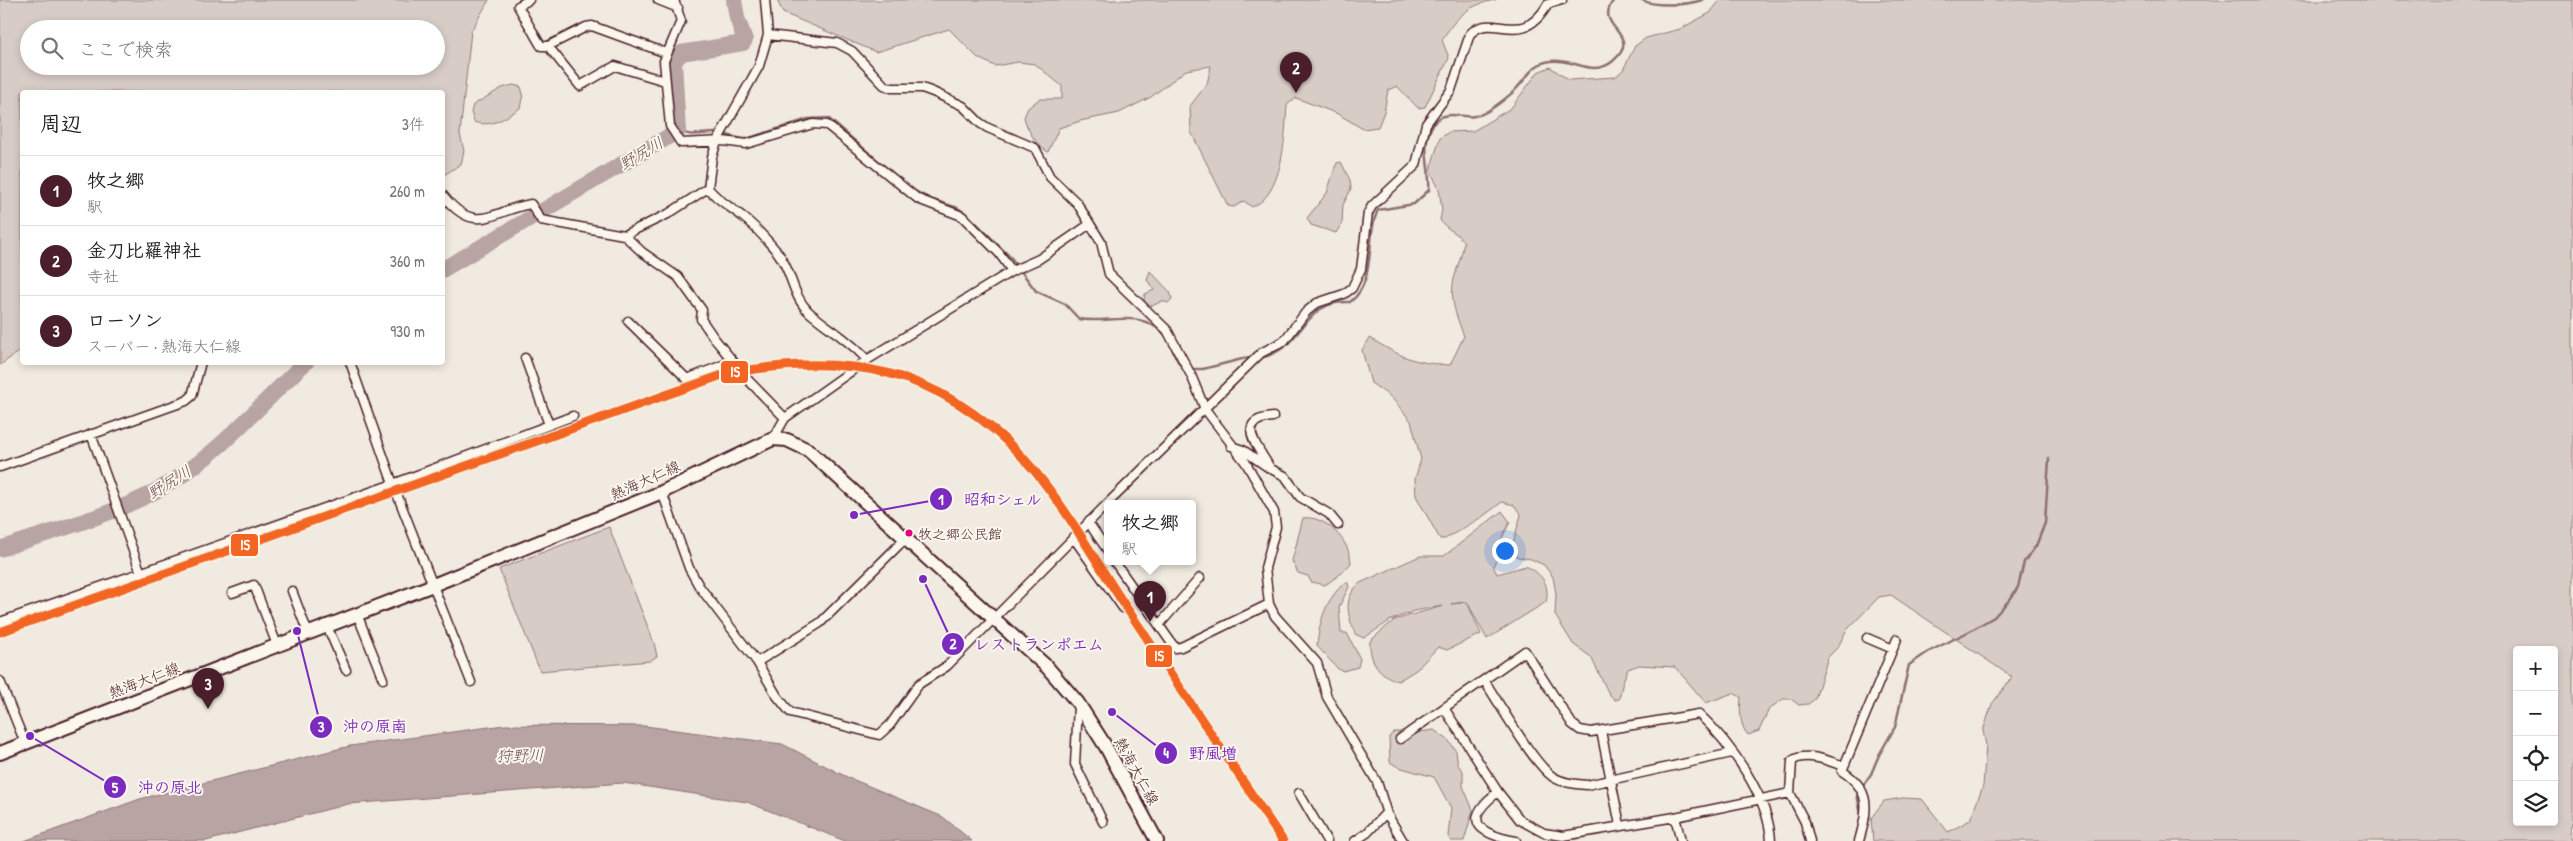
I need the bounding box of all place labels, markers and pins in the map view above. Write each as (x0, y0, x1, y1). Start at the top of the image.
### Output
pin: 2 (1280, 52, 1312, 93)
callout: 昭和シェル (928, 484, 1053, 515)
place label: 牧之郷公民館 (918, 524, 1002, 543)
marker: 牧之郷公民館 (904, 528, 914, 538)
pin: 1 (1134, 581, 1166, 622)
callout: レストランポエム (940, 628, 1113, 659)
pin: 3 (192, 668, 224, 709)
callout: 沖の原南 (308, 711, 417, 742)
callout: 野風増 (1154, 738, 1247, 769)
callout: 沖の原北 (103, 772, 212, 803)

